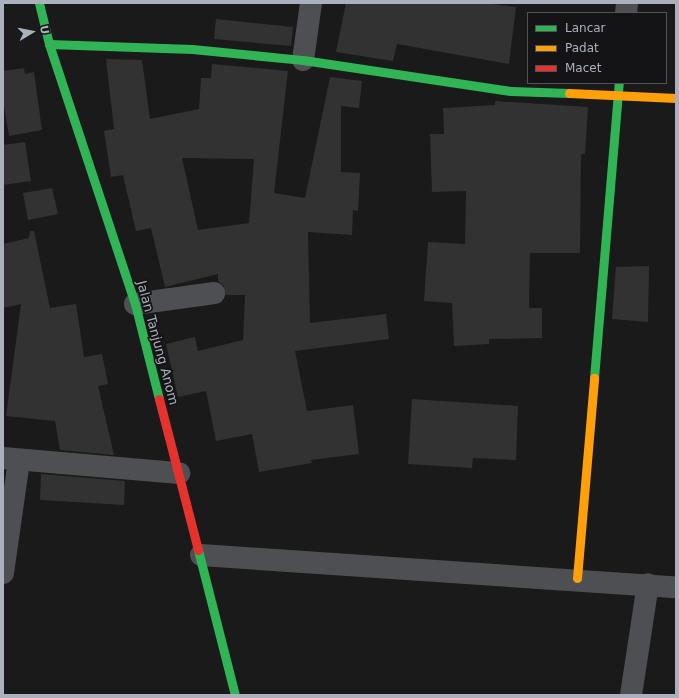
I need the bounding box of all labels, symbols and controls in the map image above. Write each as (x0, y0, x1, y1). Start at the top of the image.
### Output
north arrow (12, 12, 52, 52)
legend (527, 12, 667, 84)
text: Lancar (565, 21, 606, 35)
text: U (37, 24, 51, 35)
text: Padat (565, 41, 599, 55)
text: Macet (565, 61, 601, 75)
street label: Jalan Tanjung Anom (133, 279, 181, 407)

